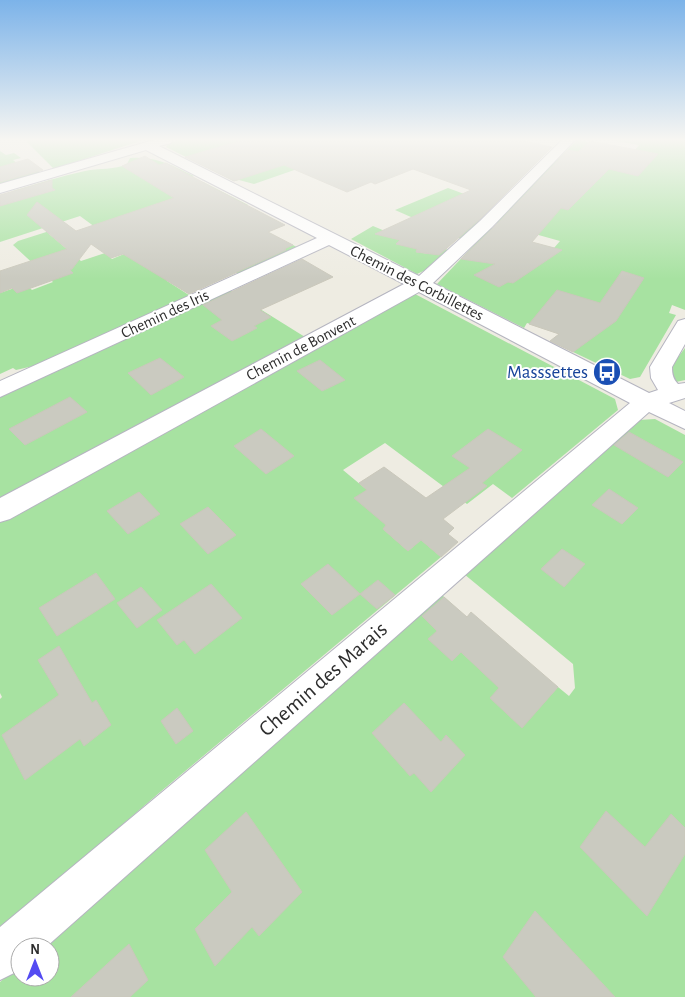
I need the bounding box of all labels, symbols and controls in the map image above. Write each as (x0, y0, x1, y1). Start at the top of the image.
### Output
street label: Chemin des Corbillettes (348, 242, 486, 324)
street label: Chemin des Iris (119, 287, 211, 341)
street label: Chemin de Bonvent (244, 312, 358, 384)
bus stop icon: Masssettes (592, 357, 622, 387)
place label: Masssettes (507, 363, 588, 382)
street label: Chemin des Marais (255, 618, 391, 740)
north arrow (10, 937, 60, 987)
text: N (30, 943, 40, 957)

